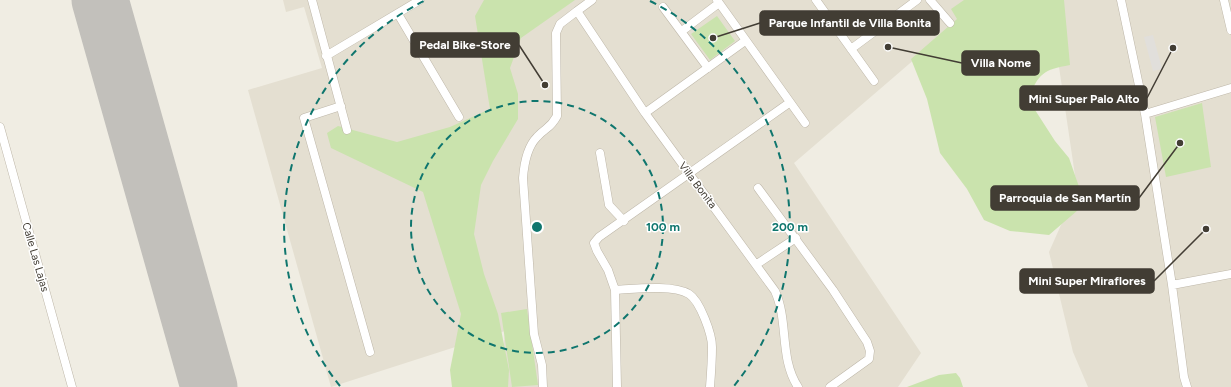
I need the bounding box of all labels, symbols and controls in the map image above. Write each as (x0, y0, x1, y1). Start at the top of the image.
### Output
callout: Parque Infantil de Villa Bonita (760, 11, 939, 35)
text: Parque Infantil de Villa Bonita (769, 16, 931, 30)
callout: Pedal Bike-Store (411, 33, 519, 57)
text: Pedal Bike-Store (419, 38, 511, 52)
callout: Villa Nome (962, 51, 1039, 75)
text: Villa Nome (971, 56, 1032, 70)
callout: Mini Super Palo Alto (1020, 86, 1147, 110)
text: Mini Super Palo Alto (1028, 92, 1140, 106)
street label: Villa Bonita (676, 159, 719, 211)
callout: Parroquia de San Martín (991, 186, 1139, 210)
text: Parroquia de San Martín (999, 191, 1131, 205)
centre of rings (530, 220, 544, 234)
text: 100 m (646, 220, 680, 234)
text: 200 m (772, 220, 808, 234)
street label: Calle Las Lajas (19, 221, 52, 293)
callout: Mini Super Miraflores (1020, 269, 1154, 293)
text: Mini Super Miraflores (1028, 274, 1146, 288)

